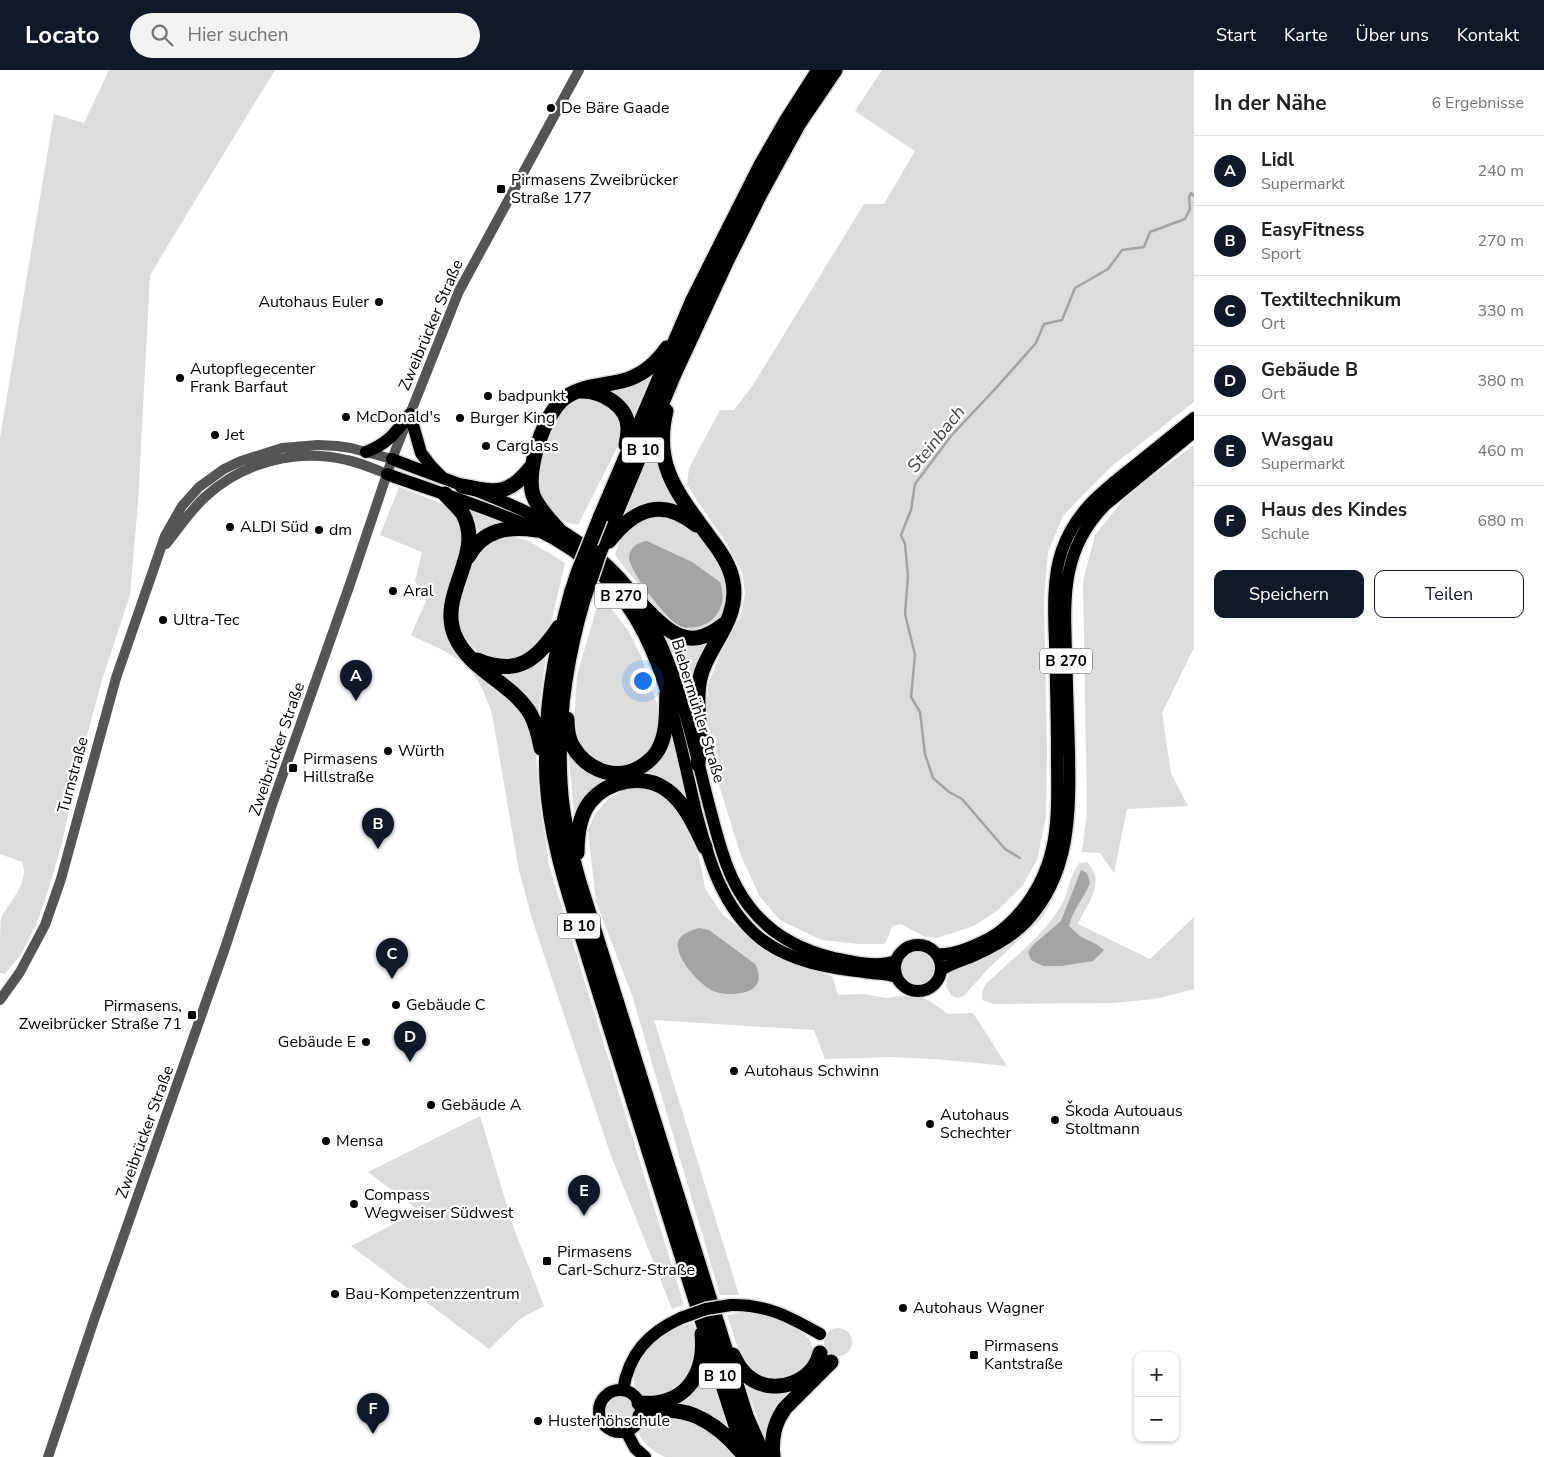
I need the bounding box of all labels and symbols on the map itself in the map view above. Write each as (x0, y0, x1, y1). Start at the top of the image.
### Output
place label: De Bäre Gaade (561, 97, 669, 119)
marker: De Bäre Gaade (545, 102, 557, 114)
place label: Pirmasens Zweibrücker Straße 177 (511, 169, 678, 209)
marker: Pirmasens Zweibrücker Straße 177 (495, 183, 507, 195)
street label: Zweibrücker Straße (394, 256, 468, 394)
place label: Autohaus Euler (258, 291, 369, 313)
marker: Autohaus Euler (373, 296, 385, 308)
place label: Autopflegecenter Frank Barfaut (190, 358, 316, 398)
marker: Autopflegecenter Frank Barfaut (174, 372, 186, 384)
place label: badpunkt (498, 385, 566, 407)
marker: badpunkt (482, 390, 494, 402)
water label: Steinbach (902, 400, 970, 478)
place label: McDonald's (356, 406, 441, 428)
place label: Burger King (470, 407, 555, 429)
marker: McDonald's (340, 411, 352, 423)
marker: Burger King (454, 412, 466, 424)
place label: Jet (224, 424, 245, 446)
marker: Jet (209, 429, 221, 441)
place label: Carglass (496, 435, 559, 457)
road number: B 10 (622, 438, 664, 462)
marker: Carglass (480, 440, 492, 452)
place label: ALDI Süd (240, 516, 309, 538)
place label: dm (329, 519, 352, 541)
marker: ALDI Süd (224, 521, 236, 533)
marker: dm (313, 524, 325, 536)
place label: Aral (403, 580, 434, 602)
road number: B 270 (595, 584, 647, 608)
marker: Aral (387, 585, 399, 597)
place label: Ultra-Tec (173, 609, 240, 631)
marker: Ultra-Tec (157, 614, 169, 626)
street label: Biebermühler Straße (666, 636, 730, 786)
road number: B 270 (1040, 648, 1092, 674)
pin: A (340, 660, 372, 701)
your location (630, 668, 656, 694)
street label: Zweibrücker Straße (244, 679, 310, 819)
street label: Turnstraße (52, 734, 94, 816)
place label: Würth (398, 740, 445, 762)
marker: Würth (382, 745, 394, 757)
place label: Pirmasens Hillstraße (303, 748, 378, 788)
marker: Pirmasens Hillstraße (287, 762, 299, 774)
pin: B (362, 808, 394, 849)
road number: B 10 (558, 914, 600, 938)
pin: C (376, 938, 408, 979)
place label: Gebäude C (406, 994, 486, 1016)
place label: Pirmasens, Zweibrücker Straße 71 (19, 995, 182, 1035)
marker: Gebäude C (390, 999, 402, 1011)
marker: Pirmasens, Zweibrücker Straße 71 (186, 1009, 198, 1021)
pin: D (394, 1021, 426, 1062)
place label: Gebäude E (278, 1031, 356, 1053)
marker: Gebäude E (360, 1036, 372, 1048)
place label: Autohaus Schwinn (744, 1060, 879, 1082)
street label: Zweibrücker Straße (111, 1062, 179, 1202)
marker: Autohaus Schwinn (728, 1065, 740, 1077)
place label: Gebäude A (441, 1094, 522, 1116)
marker: Gebäude A (425, 1099, 437, 1111)
place label: Škoda Autouaus Stoltmann (1065, 1100, 1183, 1140)
place label: Autohaus Schechter (940, 1104, 1011, 1144)
marker: Škoda Autouaus Stoltmann (1049, 1114, 1061, 1126)
marker: Autohaus Schechter (924, 1118, 936, 1130)
place label: Mensa (336, 1130, 383, 1152)
marker: Mensa (320, 1135, 332, 1147)
pin: E (568, 1175, 600, 1216)
place label: Compass Wegweiser Südwest (364, 1184, 514, 1224)
marker: Compass Wegweiser Südwest (348, 1198, 360, 1210)
place label: Pirmasens Carl-Schurz-Straße (557, 1241, 695, 1281)
marker: Pirmasens Carl-Schurz-Straße (541, 1255, 553, 1267)
place label: Bau-Kompetenzzentrum (345, 1283, 520, 1305)
marker: Bau-Kompetenzzentrum (329, 1288, 341, 1300)
place label: Autohaus Wagner (913, 1297, 1045, 1319)
marker: Autohaus Wagner (897, 1302, 909, 1314)
place label: Pirmasens Kantstraße (984, 1335, 1063, 1375)
marker: Pirmasens Kantstraße (968, 1349, 980, 1361)
road number: B 10 (699, 1364, 741, 1388)
pin: F (357, 1393, 389, 1434)
place label: Husterhöhschule (548, 1410, 670, 1432)
marker: Husterhöhschule (532, 1415, 544, 1427)

